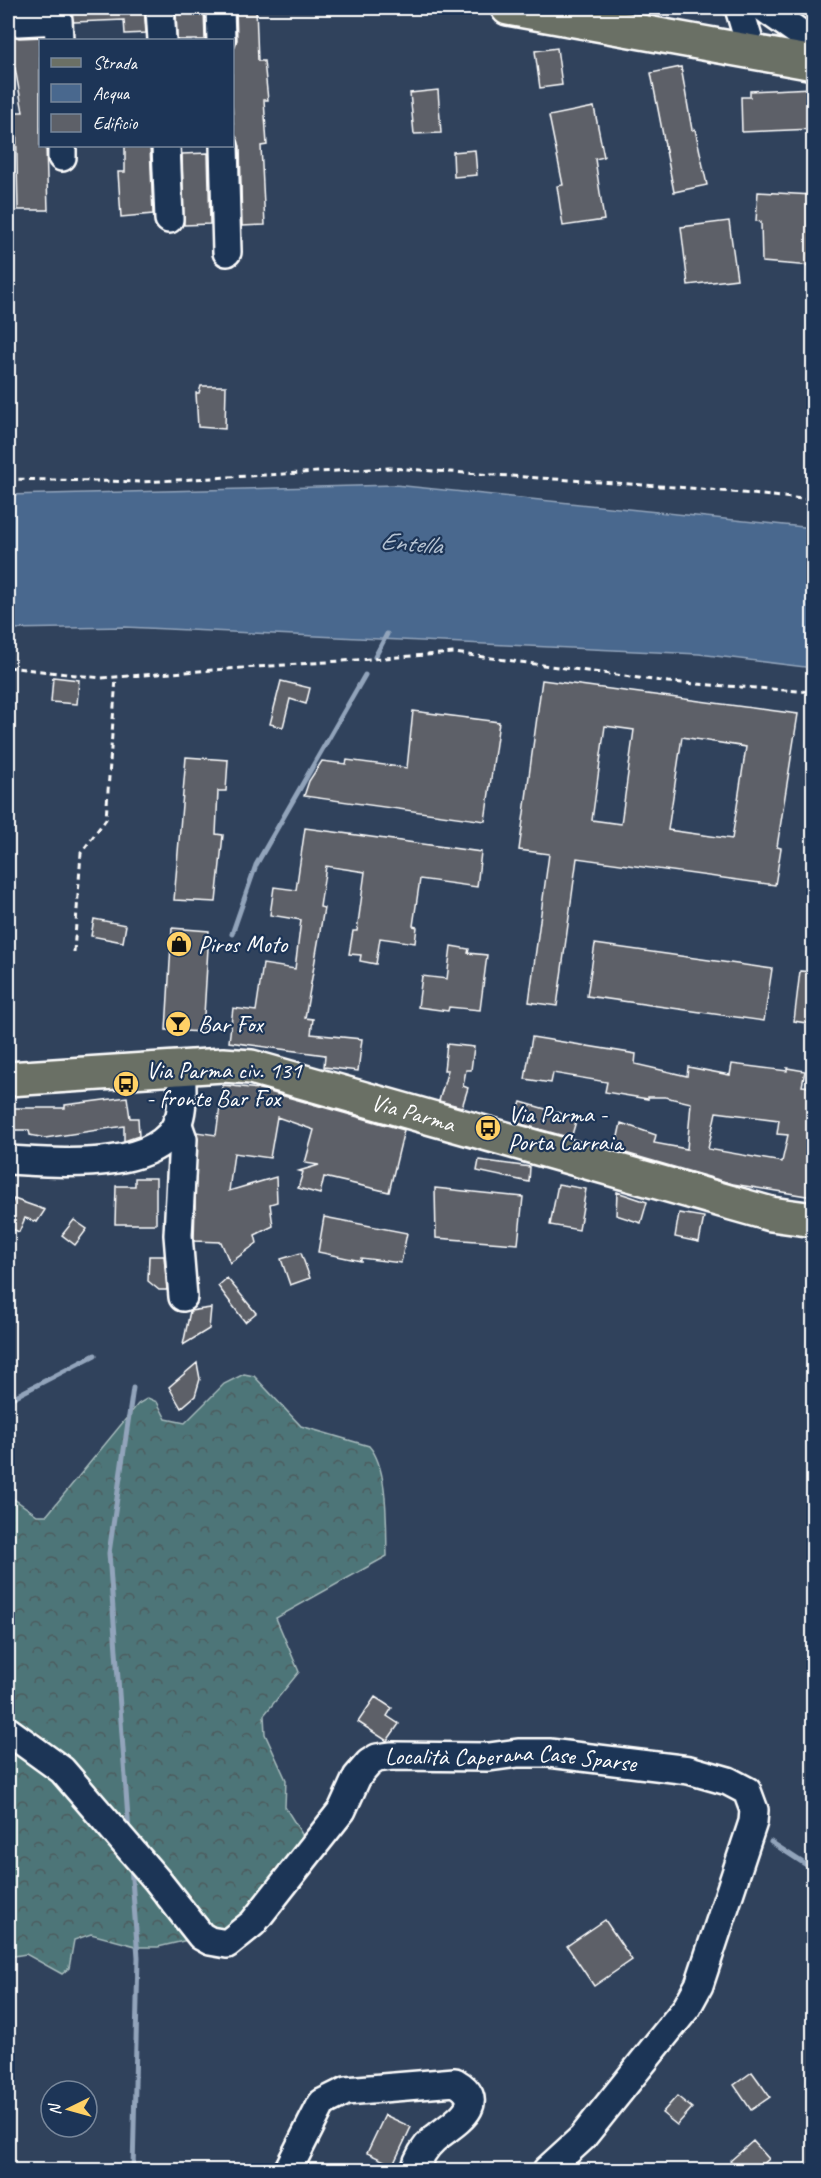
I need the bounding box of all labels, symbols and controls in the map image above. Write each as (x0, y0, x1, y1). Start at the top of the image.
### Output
legend (39, 39, 234, 147)
text: Strada (93, 52, 138, 74)
text: Acqua (93, 82, 131, 104)
text: Edificio (93, 112, 139, 134)
water label: Entella (379, 524, 446, 562)
shop icon: Piros Moto (164, 929, 194, 959)
place label: Piros Moto (198, 929, 289, 959)
bar icon: Bar Fox (163, 1009, 193, 1039)
place label: Bar Fox (198, 1009, 265, 1039)
place label: Via Parma civ. 131 - fronte Bar Fox (146, 1055, 303, 1113)
bus stop icon: Via Parma civ. 131 - fronte Bar Fox (111, 1069, 141, 1099)
street label: Via Parma (368, 1087, 460, 1139)
place label: Via Parma - Porta Carraia (508, 1099, 624, 1157)
bus stop icon: Via Parma - Porta Carraia (473, 1113, 503, 1143)
street label: Località Caperana Case Sparse (382, 1737, 640, 1779)
north arrow (39, 2079, 99, 2139)
text: N (44, 2101, 65, 2116)

